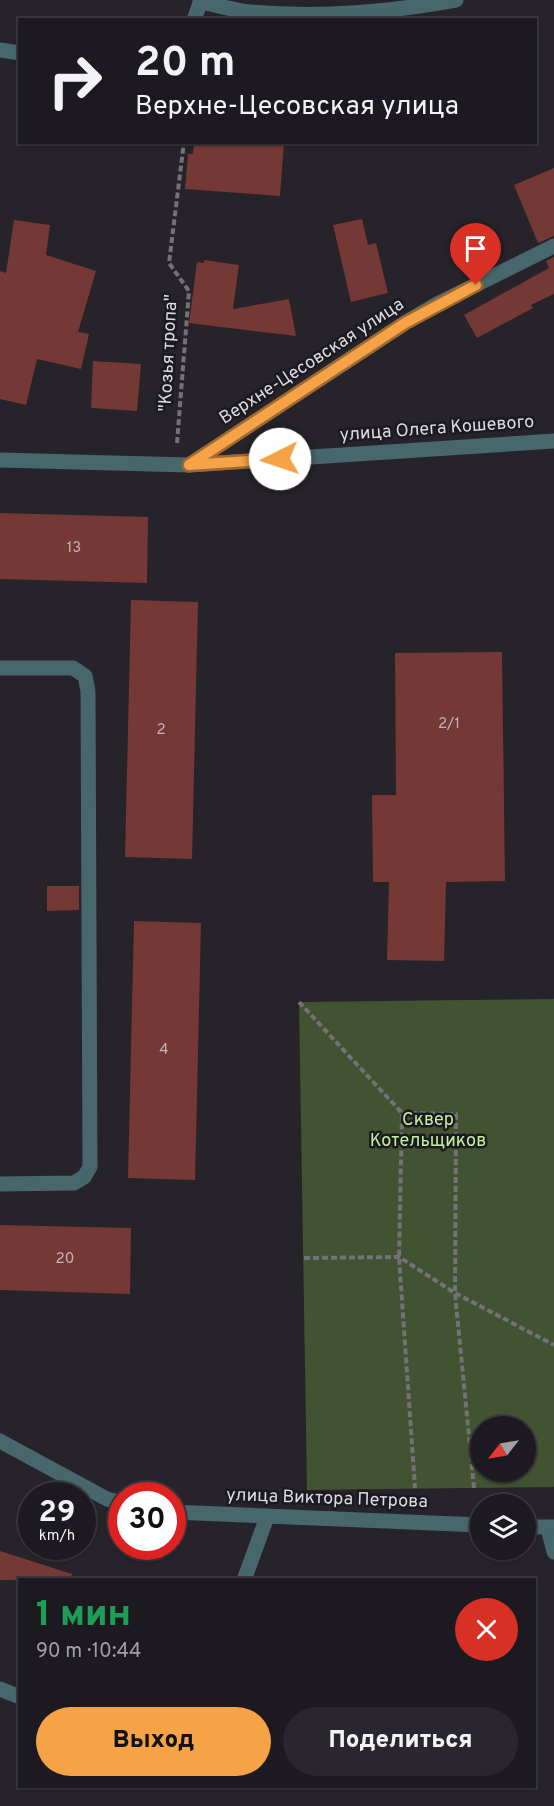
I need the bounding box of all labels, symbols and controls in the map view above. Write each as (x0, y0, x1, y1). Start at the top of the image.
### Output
text: 20 m (135, 38, 236, 91)
icon: right (36, 42, 114, 120)
text: Верхне-Цесовская улица (135, 90, 459, 124)
pin (450, 223, 501, 285)
icon: arrive (459, 232, 492, 265)
street label: "Козья тропа" (154, 294, 184, 412)
street label: Верхне-Цесовская улица (215, 294, 409, 430)
street label: улица Олега Кошевого (339, 411, 535, 447)
position arrow (248, 427, 312, 491)
house number: 13 (67, 539, 81, 558)
house number: 2/1 (438, 715, 460, 734)
house number: 2 (156, 721, 166, 740)
house number: 4 (159, 1041, 169, 1060)
park label: Сквер Котельщиков (370, 1109, 486, 1153)
house number: 20 (56, 1250, 74, 1269)
north arrow (470, 1416, 536, 1482)
map controls (470, 1416, 536, 1560)
speed limit sign: 30 (108, 1482, 186, 1560)
street label: улица Виктора Петрова (226, 1484, 428, 1514)
button: layers (470, 1494, 536, 1560)
text: 29 (39, 1495, 75, 1532)
text: km/h (39, 1527, 75, 1546)
text: 1 мин (36, 1593, 131, 1639)
button: close (455, 1598, 518, 1661)
text: 90 m · 10:44 (36, 1639, 141, 1665)
button: Выход (36, 1707, 271, 1776)
button: Поделиться (283, 1707, 518, 1776)

